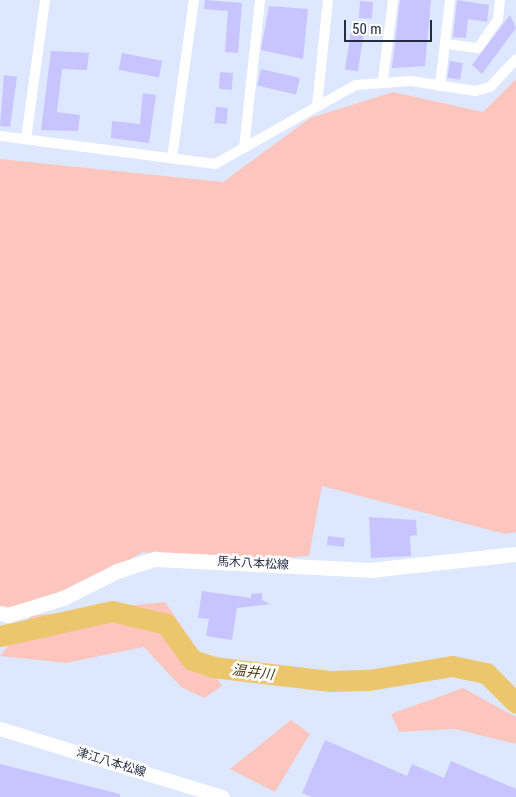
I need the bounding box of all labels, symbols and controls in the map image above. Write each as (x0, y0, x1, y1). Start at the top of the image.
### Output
scale bar (346, 10, 434, 42)
text: 50 m (352, 20, 382, 38)
street label: 馬木八本松線 (217, 555, 289, 573)
water label: 温井川 (231, 661, 275, 683)
street label: 津江八本松線 (74, 746, 148, 780)

